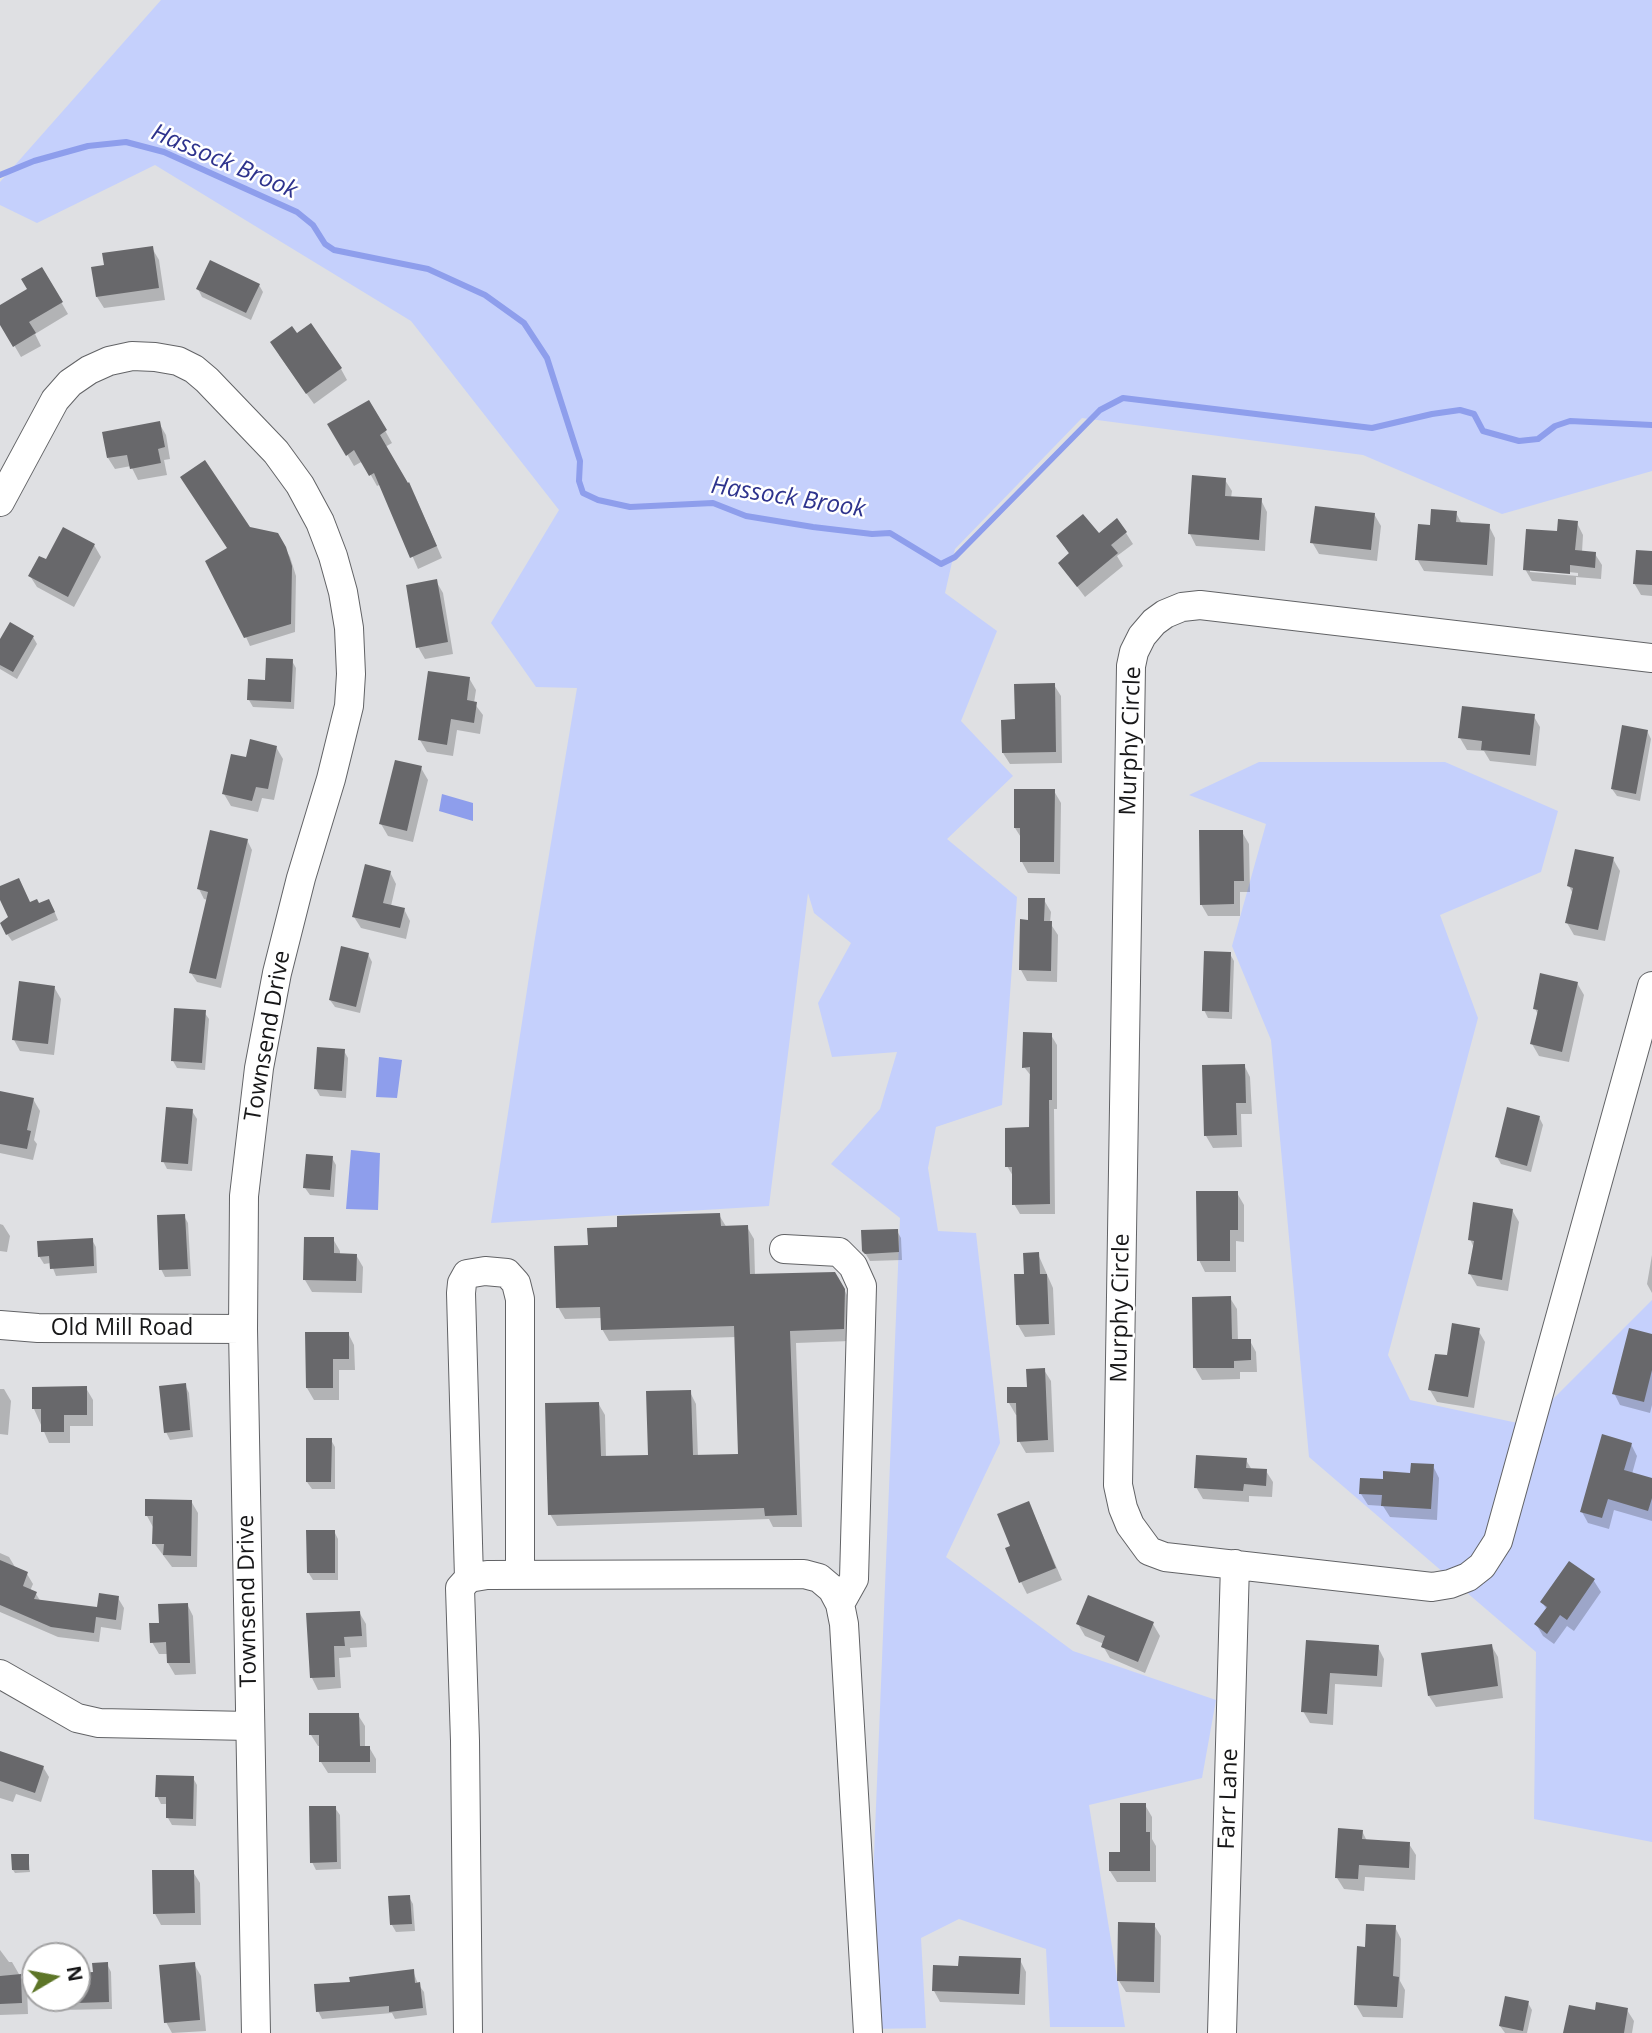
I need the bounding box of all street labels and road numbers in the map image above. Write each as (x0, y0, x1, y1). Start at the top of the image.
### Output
street label: Murphy Circle (1115, 666, 1147, 816)
street label: Townsend Drive (239, 949, 297, 1123)
street label: Murphy Circle (1106, 1233, 1136, 1383)
street label: Old Mill Road (51, 1314, 193, 1342)
street label: Townsend Drive (233, 1514, 263, 1688)
street label: Farr Lane (1213, 1748, 1245, 1850)

